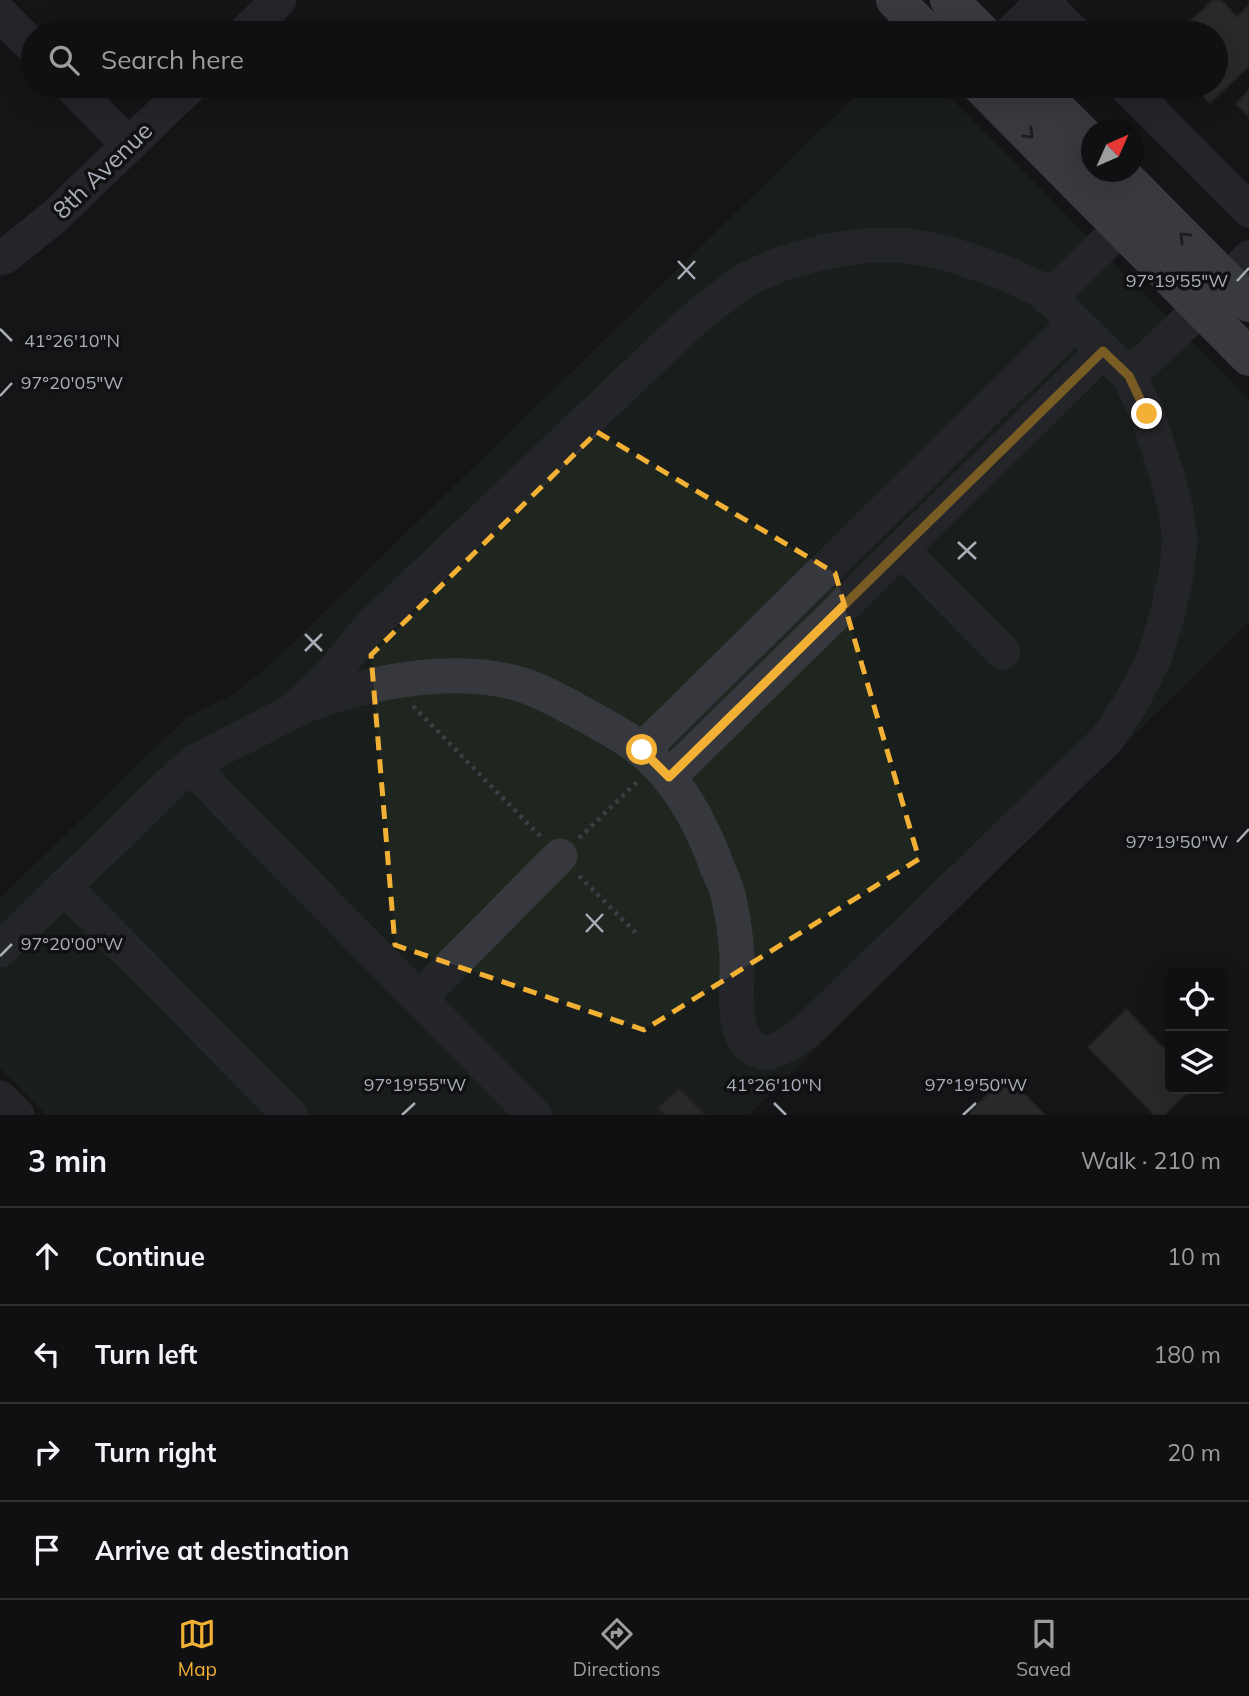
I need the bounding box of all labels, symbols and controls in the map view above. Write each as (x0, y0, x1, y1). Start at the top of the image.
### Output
search box (21, 21, 1228, 98)
icon: search (45, 41, 83, 79)
text: Search here (101, 43, 244, 76)
street label: 8th Avenue (46, 115, 158, 225)
north arrow (1081, 119, 1144, 182)
one-way arrow (1021, 126, 1033, 138)
one-way arrow (1179, 232, 1192, 245)
text: 97°19'55"W (1126, 269, 1228, 292)
text: 41°26'10"N (24, 329, 120, 352)
text: 97°20'05"W (21, 371, 123, 394)
route end (1131, 398, 1162, 429)
route start (626, 734, 657, 765)
text: 97°19'50"W (1126, 830, 1228, 853)
text: 97°20'00"W (21, 932, 123, 955)
map controls (1165, 968, 1228, 1094)
button: locate (1165, 968, 1228, 1031)
button: layers (1165, 1031, 1228, 1094)
text: 97°19'55"W (364, 1073, 466, 1096)
text: 41°26'10"N (726, 1073, 822, 1096)
text: 97°19'50"W (925, 1073, 1027, 1096)
text: 3 min (28, 1142, 107, 1180)
text: Walk · 210 m (1081, 1146, 1221, 1175)
icon: ahead (28, 1237, 66, 1275)
text: Continue (95, 1240, 205, 1273)
text: 10 m (1167, 1242, 1221, 1271)
icon: left (28, 1335, 66, 1373)
text: Turn left (95, 1338, 197, 1371)
text: 180 m (1153, 1340, 1221, 1369)
icon: right (28, 1433, 66, 1471)
text: Turn right (95, 1436, 216, 1469)
text: 20 m (1167, 1438, 1221, 1467)
icon: arrive (28, 1531, 66, 1569)
text: Arrive at destination (95, 1534, 350, 1567)
tab: Map (178, 1615, 217, 1681)
tab: Directions (573, 1615, 661, 1681)
tab: Saved (1016, 1615, 1071, 1681)

